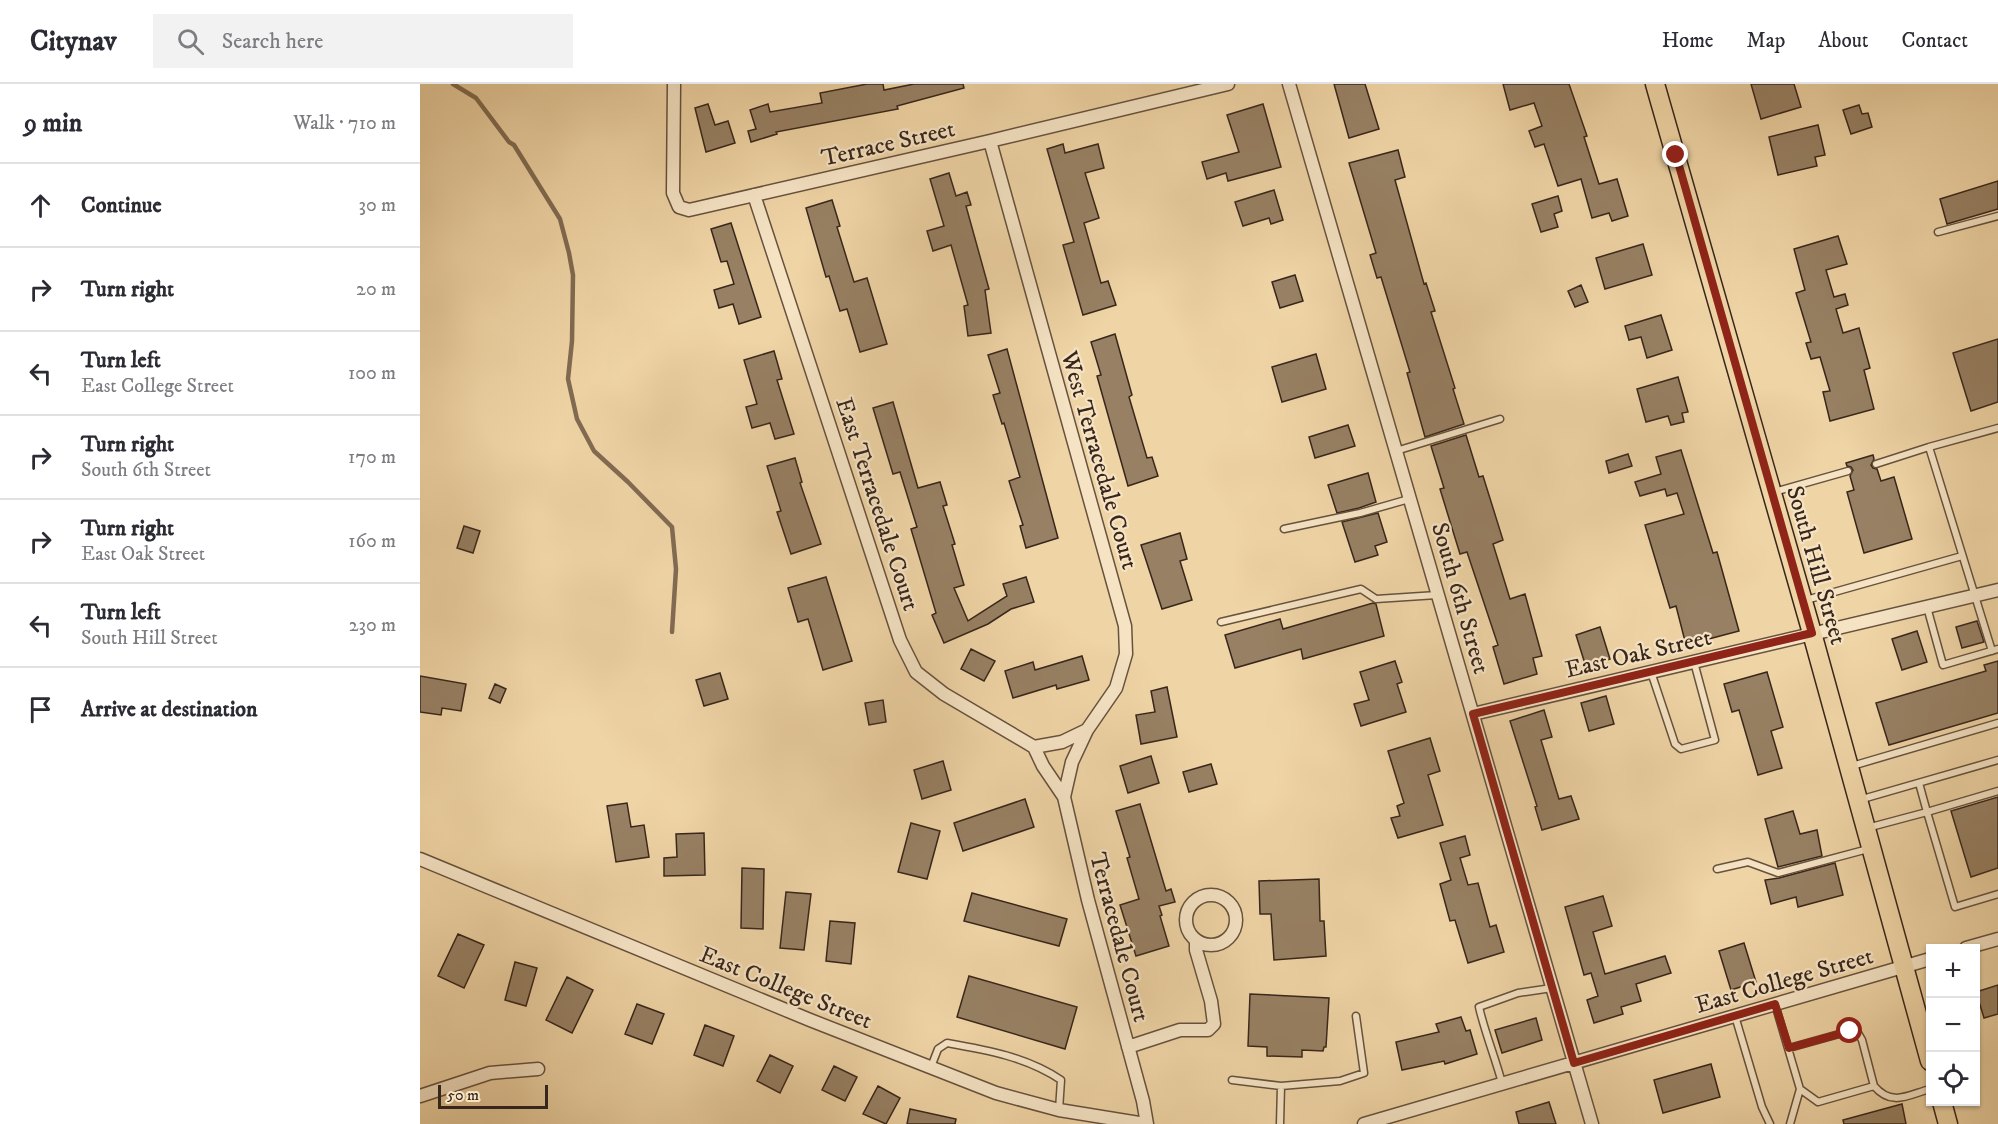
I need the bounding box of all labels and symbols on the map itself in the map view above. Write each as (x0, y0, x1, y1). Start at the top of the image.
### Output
street label: Terrace Street (819, 114, 958, 174)
route end (1662, 141, 1688, 167)
street label: West Terracedale Court (1053, 347, 1145, 573)
street label: East Terracedale Court (828, 394, 926, 615)
street label: South Hill Street (1779, 482, 1853, 649)
street label: South 6th Street (1424, 519, 1496, 678)
street label: East Oak Street (1562, 623, 1715, 685)
street label: Terracedale Court (1082, 849, 1156, 1026)
street label: East College Street (695, 940, 877, 1036)
street label: East College Street (1692, 941, 1877, 1021)
route start (1836, 1017, 1862, 1043)
scale bar (438, 1082, 548, 1110)

